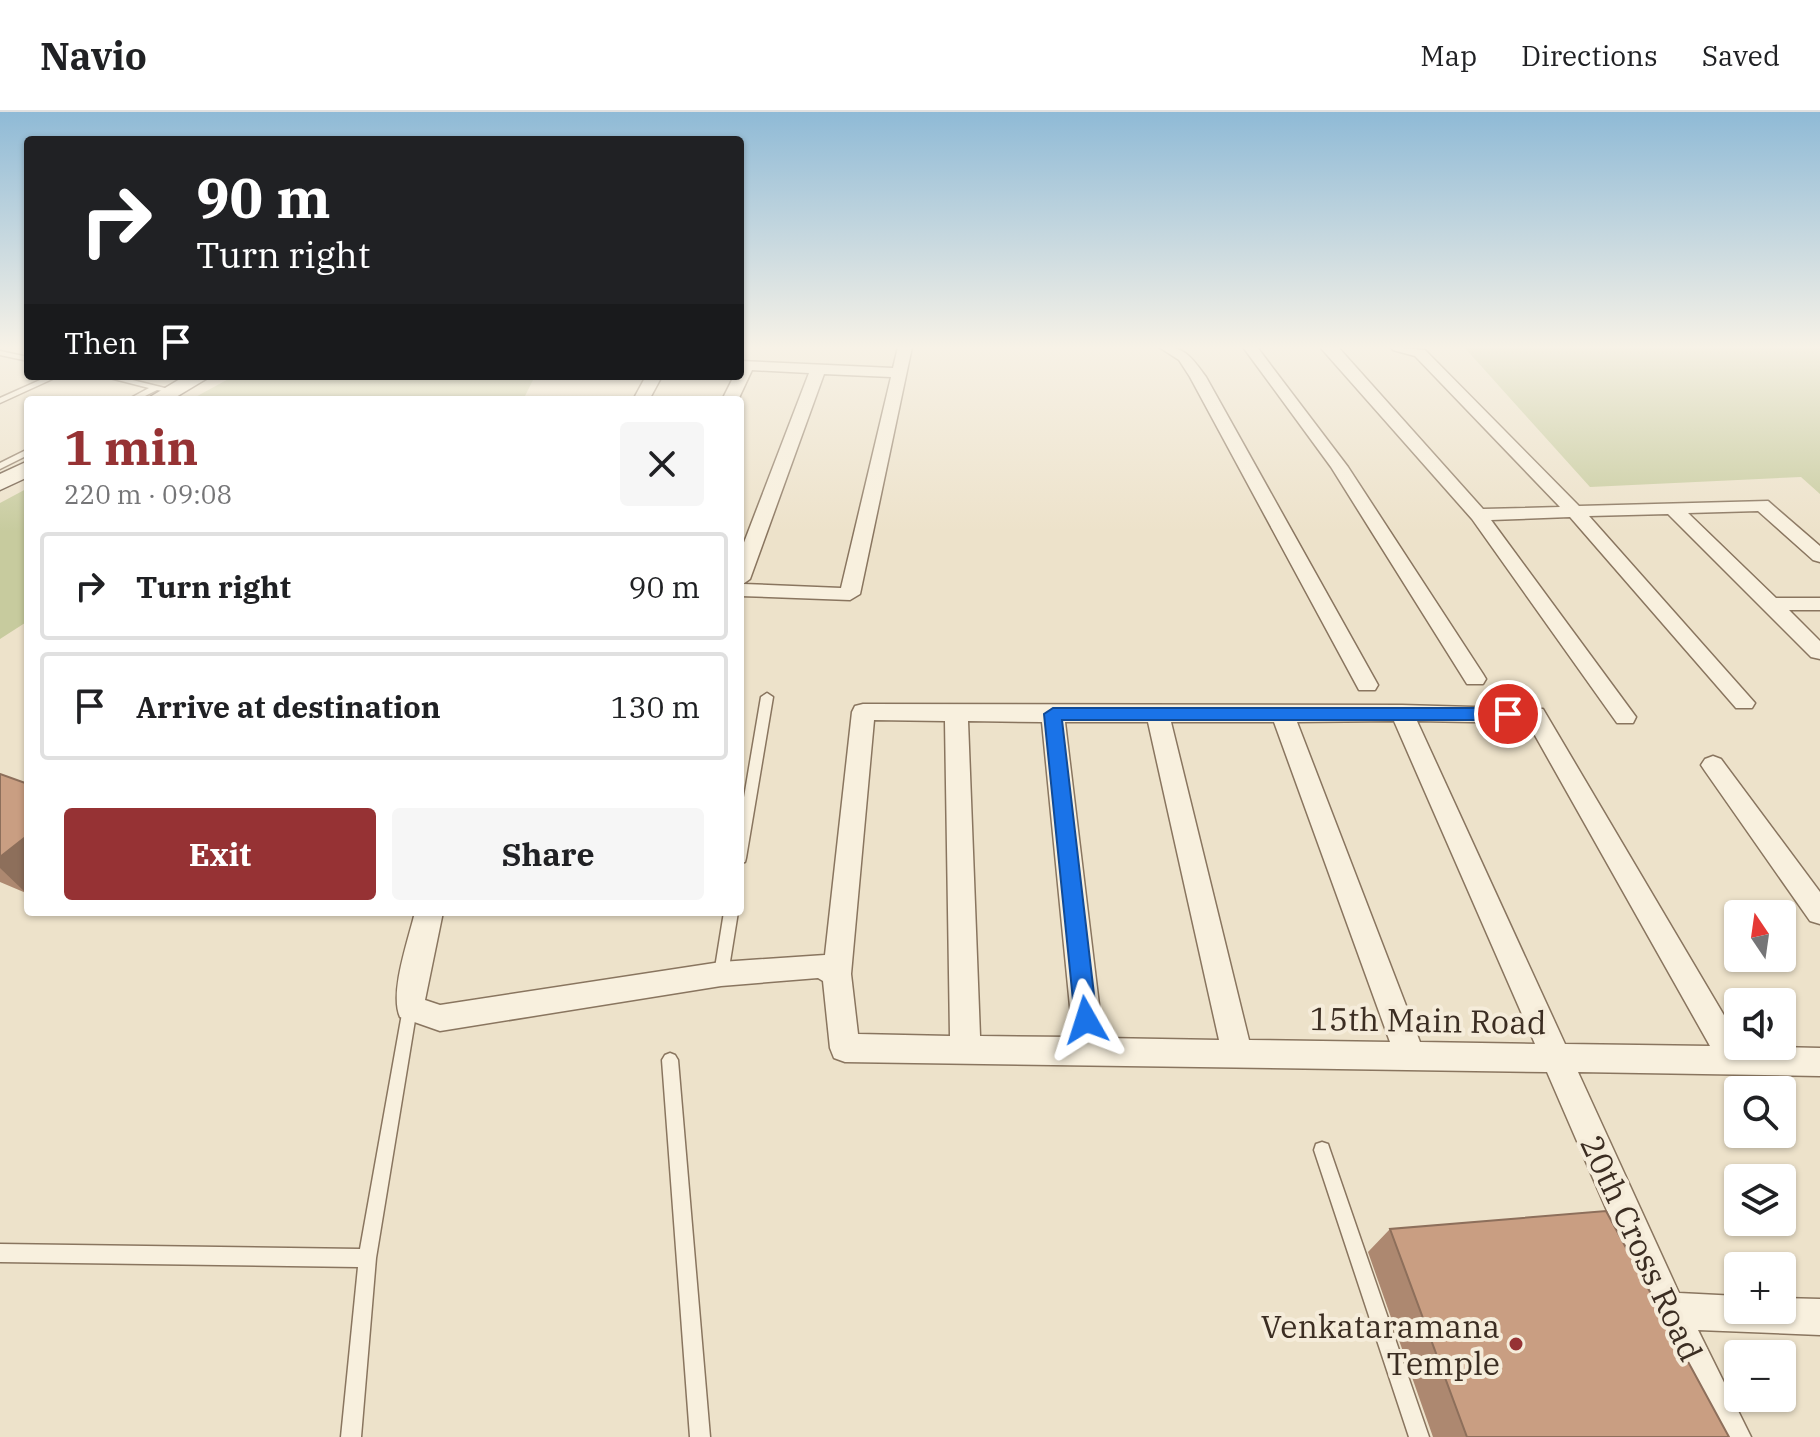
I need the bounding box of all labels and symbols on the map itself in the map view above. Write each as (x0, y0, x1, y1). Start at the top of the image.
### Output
pin (1474, 680, 1542, 748)
north arrow (1724, 900, 1796, 972)
position arrow (1044, 978, 1128, 1062)
street label: 15th Main Road (1309, 997, 1547, 1043)
street label: 20th Cross Road (1571, 1128, 1713, 1368)
place label: Venkataramana Temple (1261, 1305, 1500, 1384)
marker: Venkataramana Temple (1507, 1335, 1525, 1353)

